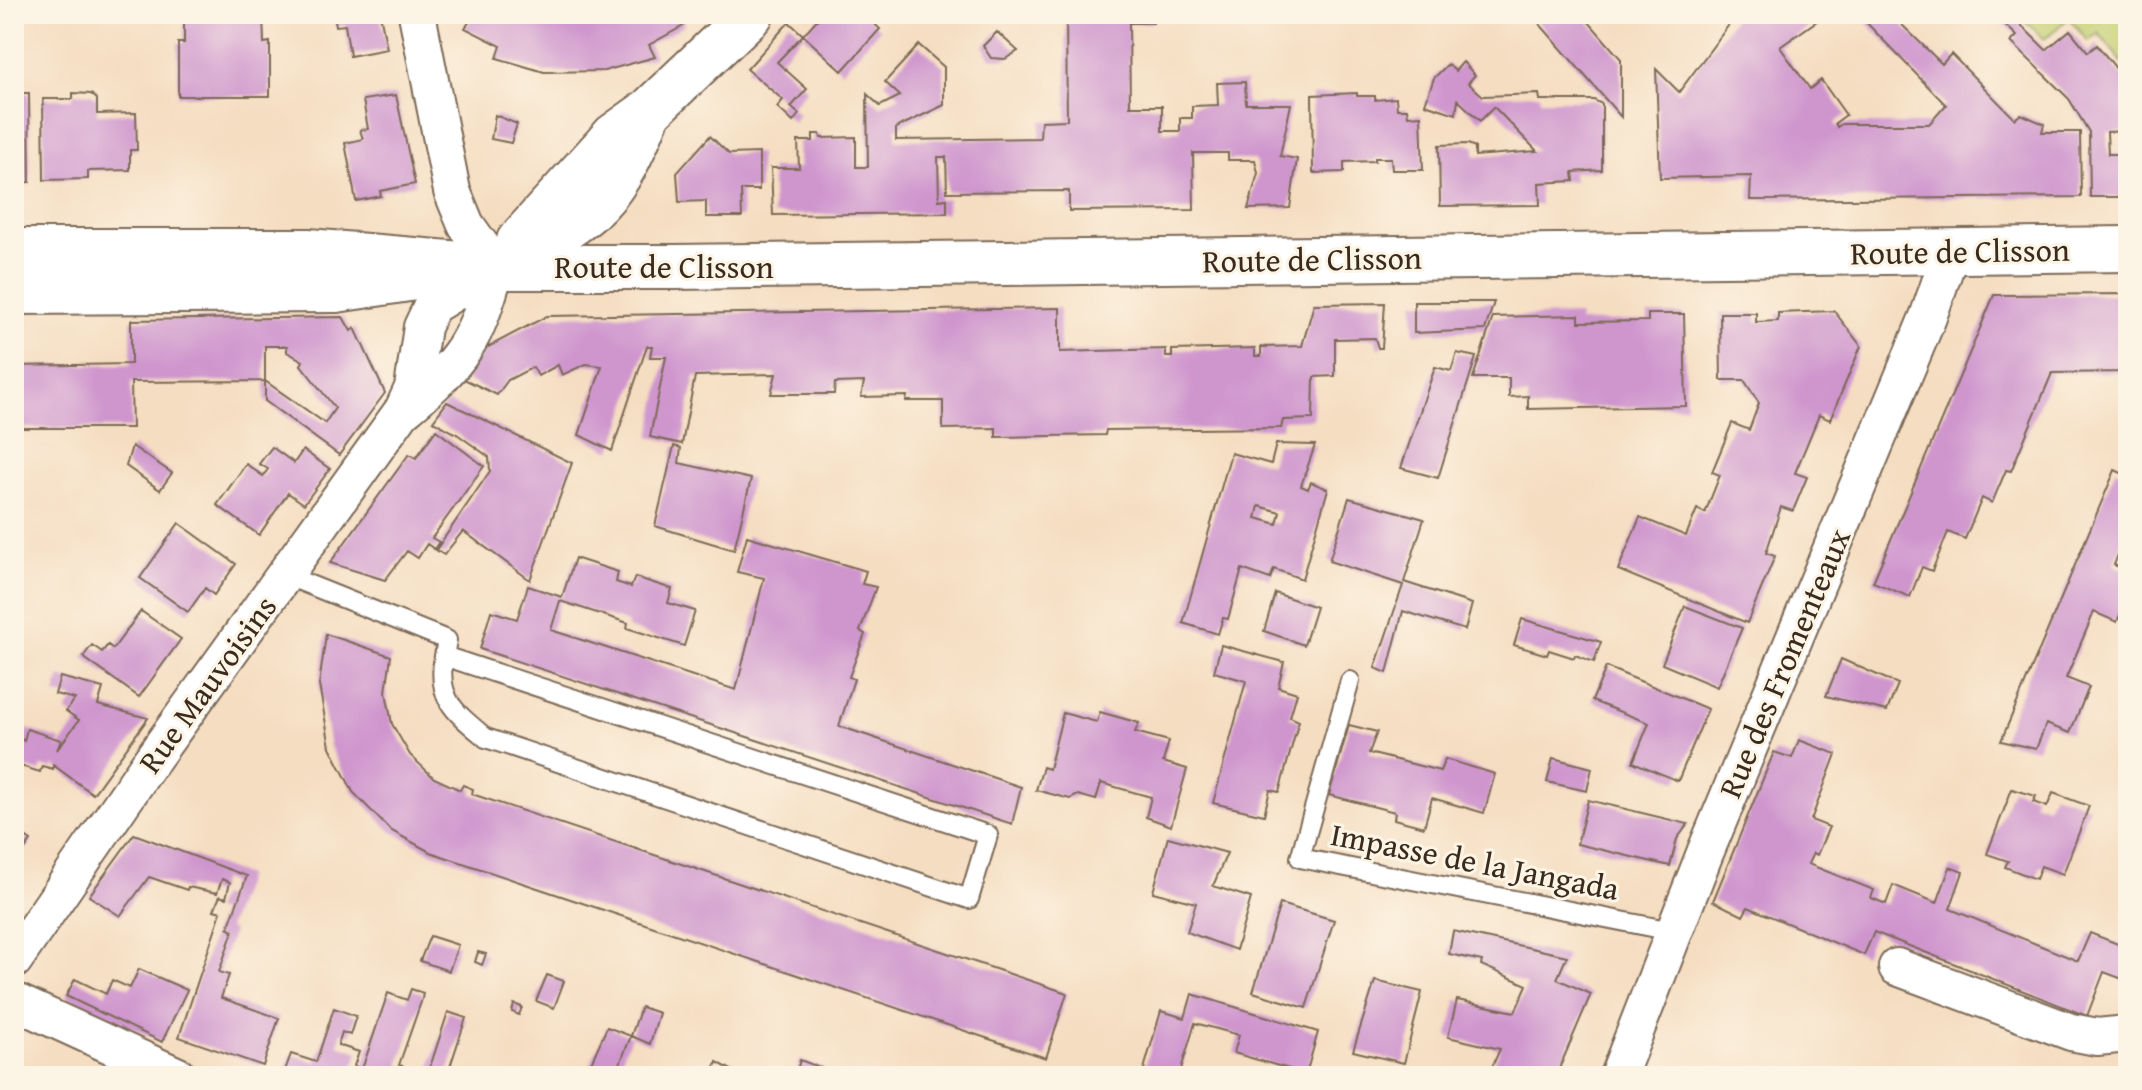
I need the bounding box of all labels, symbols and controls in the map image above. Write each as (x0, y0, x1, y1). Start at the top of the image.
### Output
street label: Route de Clisson (1850, 226, 2070, 276)
street label: Route de Clisson (1202, 234, 1422, 284)
street label: Route de Clisson (554, 243, 774, 290)
street label: Rue des Fromenteaux (1706, 520, 1862, 805)
street label: Rue Mauvoisins (126, 585, 288, 783)
street label: Impasse de la Jangada (1327, 810, 1623, 912)

